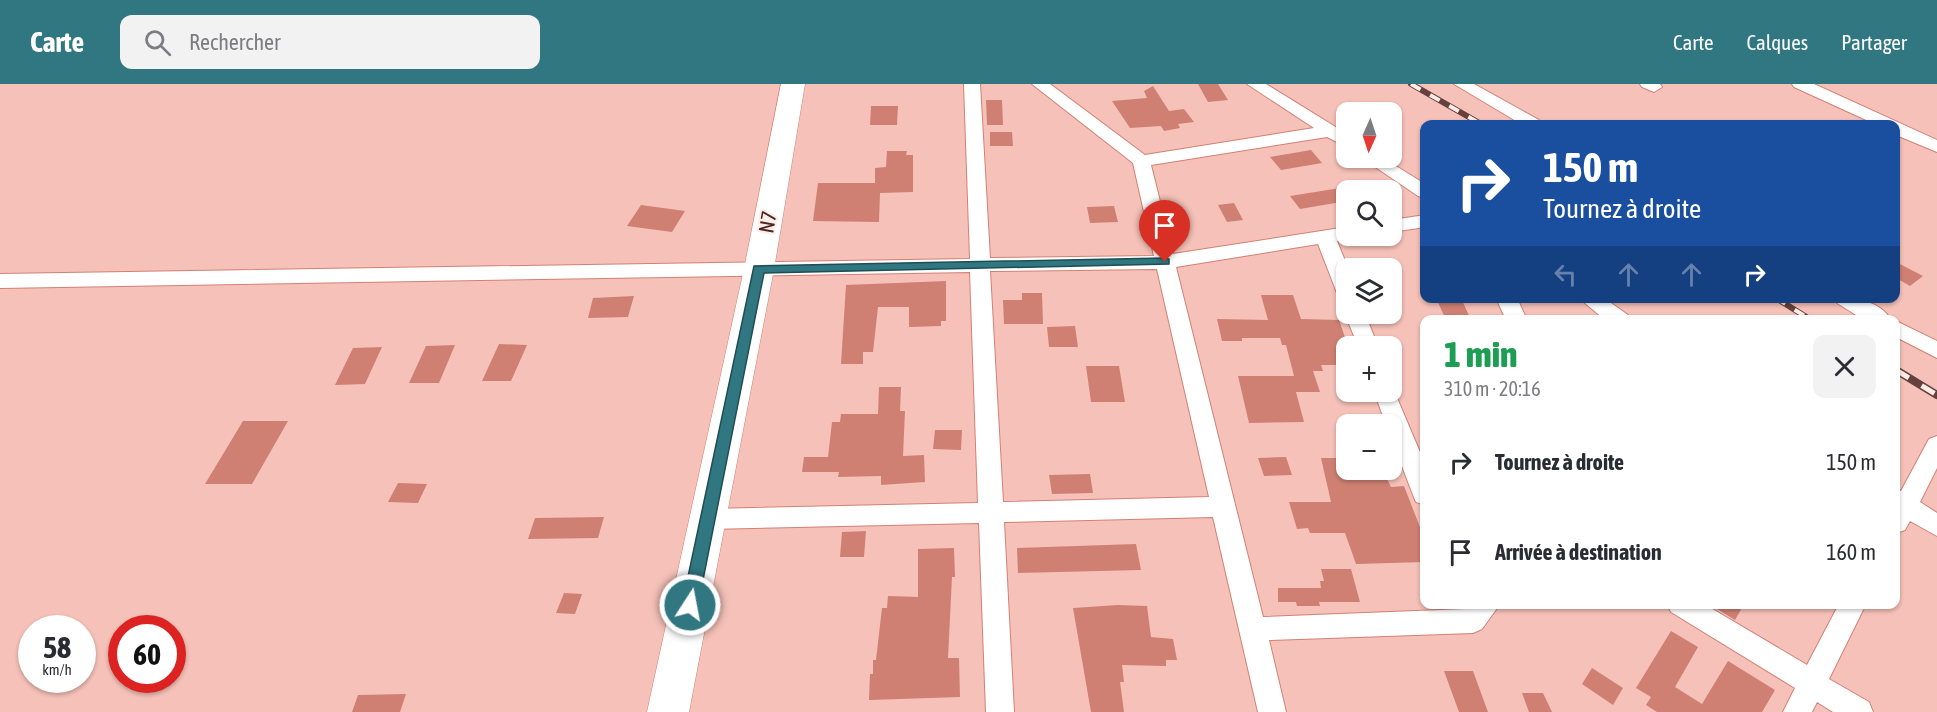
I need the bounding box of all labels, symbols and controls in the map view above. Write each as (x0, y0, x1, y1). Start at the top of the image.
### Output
search box (120, 15, 540, 69)
text: Carte (30, 26, 84, 58)
icon: search (141, 26, 174, 59)
text: Rechercher (189, 29, 281, 55)
text: Carte (1673, 30, 1714, 54)
text: Calques (1747, 30, 1808, 54)
text: Partager (1841, 30, 1907, 54)
north arrow (1336, 102, 1402, 168)
map controls (1336, 102, 1402, 480)
text: 150 m (1543, 143, 1638, 191)
icon: right (1444, 144, 1522, 222)
button: search (1336, 180, 1402, 246)
text: Tournez à droite (1543, 193, 1701, 224)
pin (1139, 200, 1190, 262)
street label: N7 (753, 209, 781, 235)
icon: arrive (1148, 209, 1181, 242)
button: layers (1336, 258, 1402, 324)
icon: left (1549, 258, 1582, 291)
icon: ahead (1612, 258, 1645, 291)
icon: ahead (1675, 258, 1708, 291)
icon: right (1738, 258, 1771, 291)
text: 1 min (1444, 333, 1518, 375)
button: close (1813, 335, 1876, 398)
button: + (1336, 336, 1402, 402)
text: 310 m · 20:16 (1444, 377, 1541, 400)
button: − (1336, 414, 1402, 480)
icon: right (1444, 446, 1477, 479)
text: Tournez à droite (1495, 449, 1624, 475)
text: 150 m (1826, 449, 1876, 475)
icon: arrive (1444, 536, 1477, 569)
text: Arrivée à destination (1495, 539, 1662, 565)
text: 160 m (1826, 539, 1876, 565)
position arrow (658, 573, 722, 637)
speed limit sign: 60 (108, 615, 186, 693)
text: 58 (43, 630, 71, 664)
text: km/h (42, 661, 72, 678)

